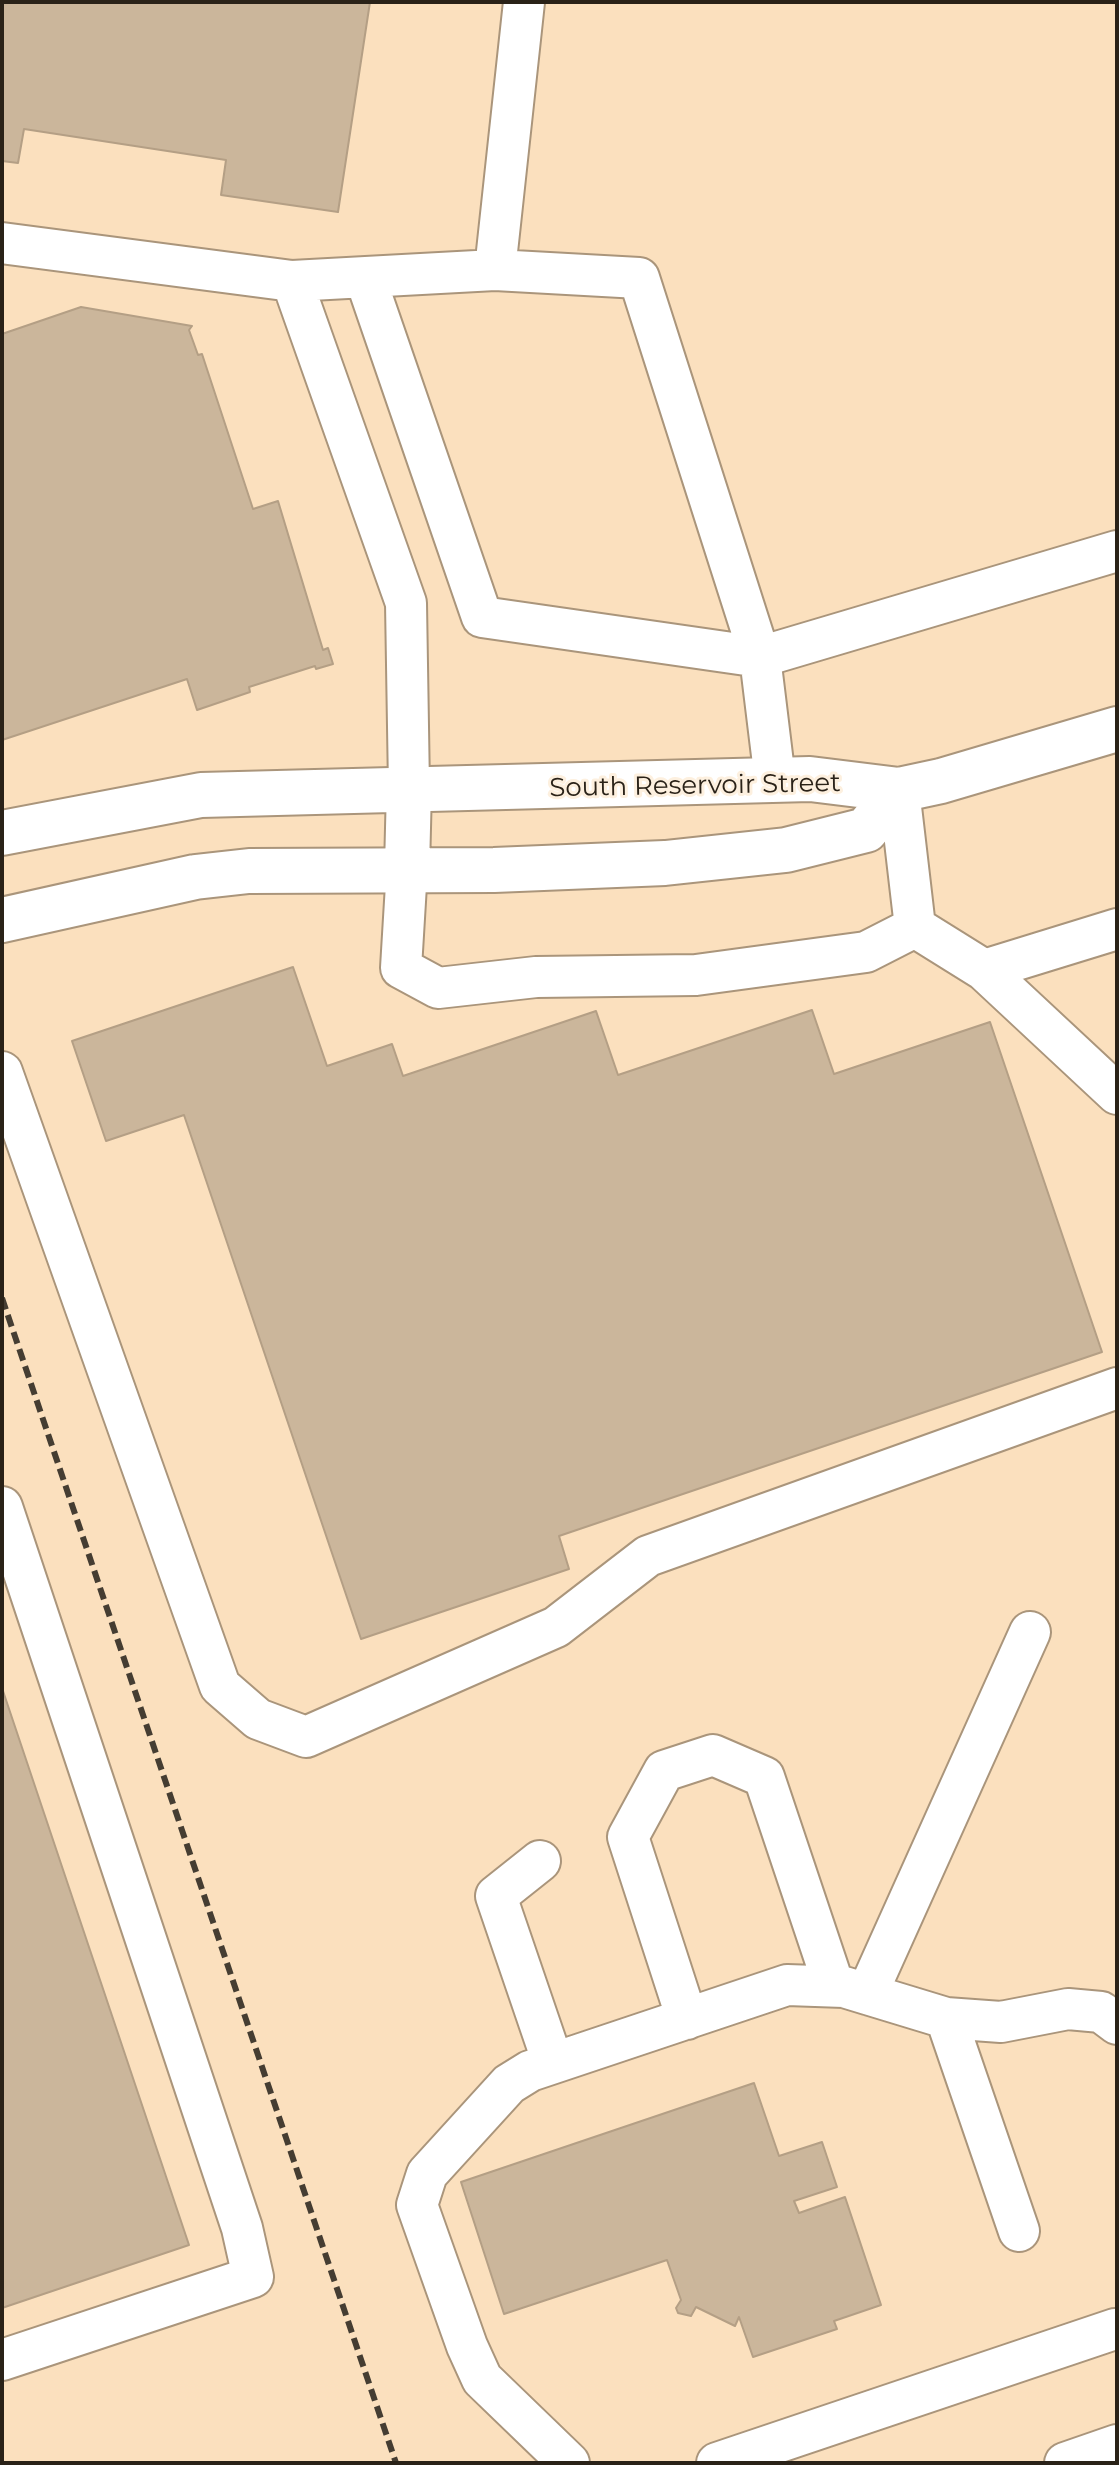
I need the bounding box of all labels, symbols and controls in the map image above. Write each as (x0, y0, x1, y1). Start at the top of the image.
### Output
street label: South Reservoir Street (549, 768, 841, 804)

